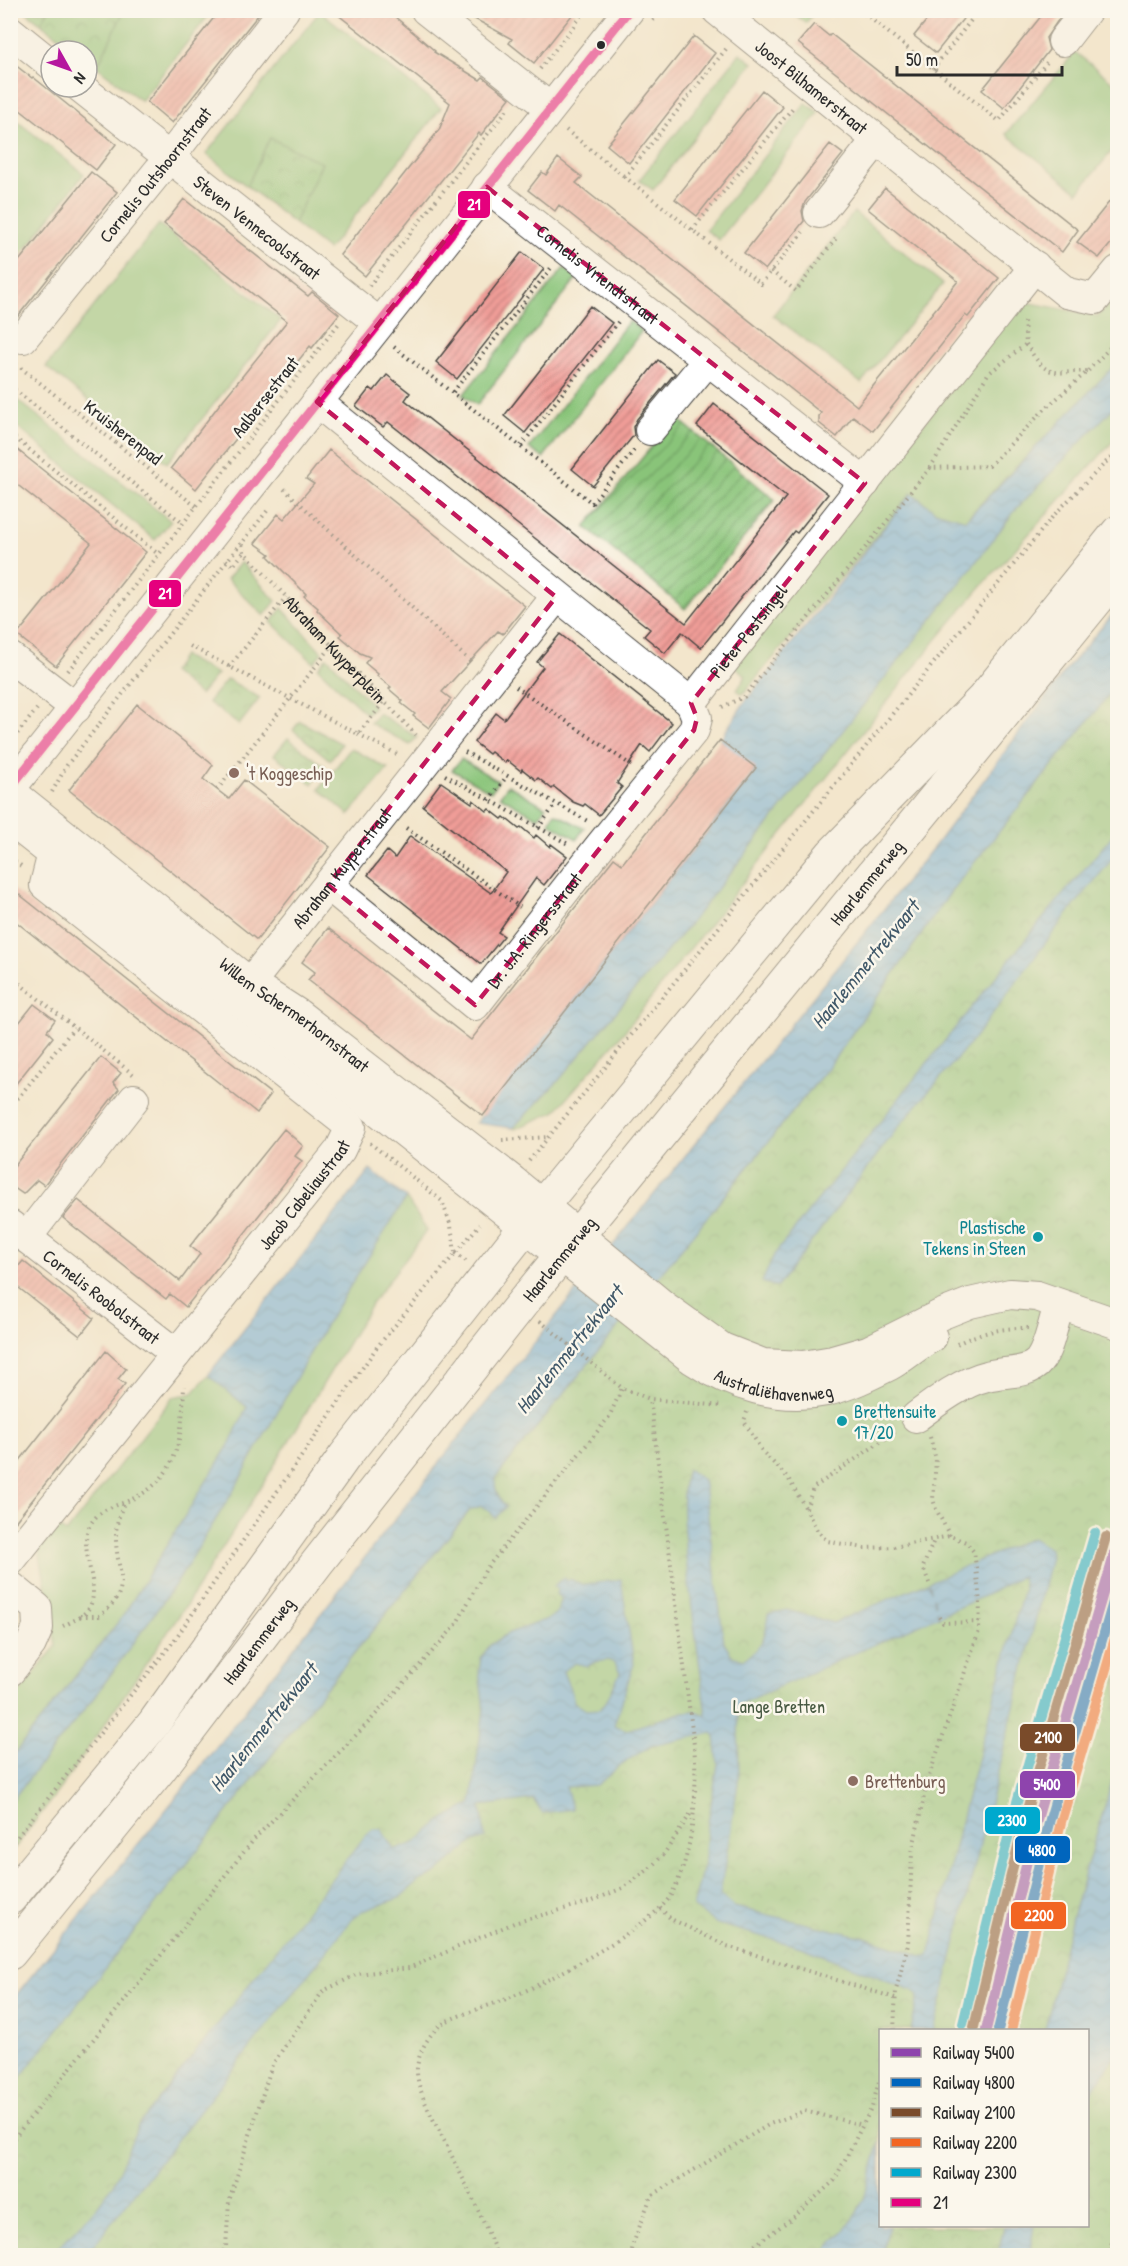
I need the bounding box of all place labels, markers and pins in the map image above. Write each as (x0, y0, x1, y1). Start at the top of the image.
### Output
unlabelled marker (595, 39, 607, 51)
place label: 't Koggeschip (246, 761, 333, 786)
marker: 't Koggeschip (227, 766, 241, 780)
place label: Plastische Tekens in Steen (923, 1215, 1026, 1261)
marker: Plastische Tekens in Steen (1031, 1230, 1045, 1244)
place label: Brettensuite 17/20 (854, 1399, 936, 1445)
marker: Brettensuite 17/20 (835, 1414, 849, 1428)
place label: Brettenburg (865, 1769, 945, 1794)
marker: Brettenburg (846, 1774, 860, 1788)

